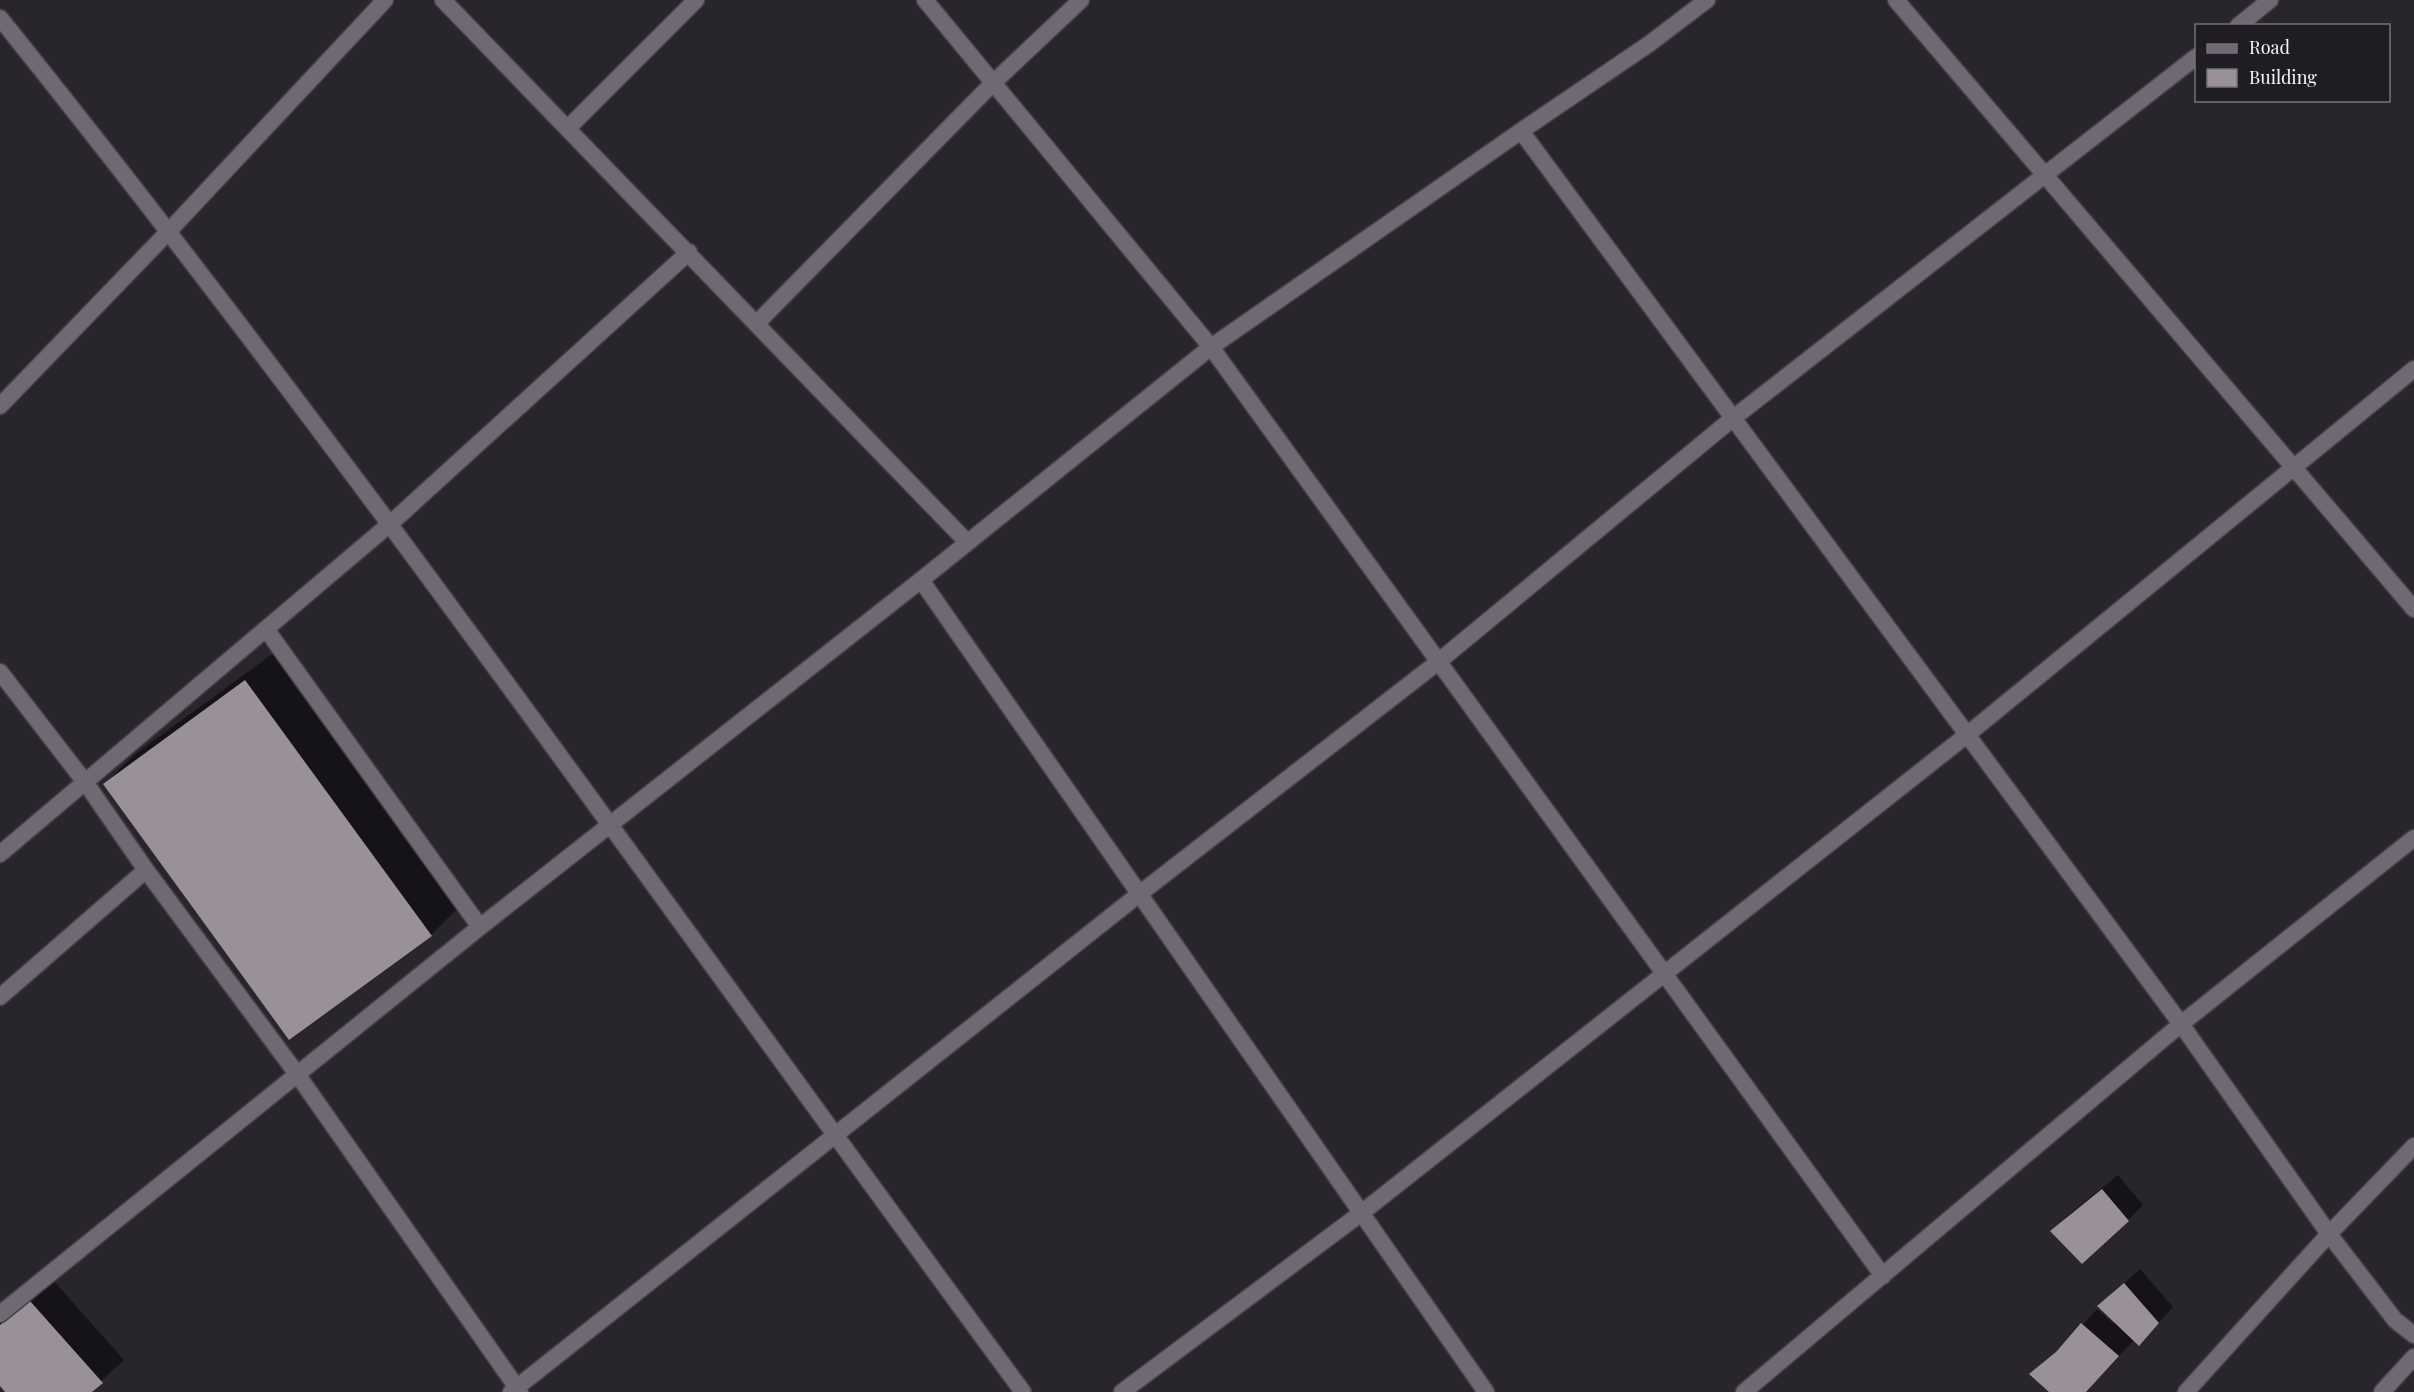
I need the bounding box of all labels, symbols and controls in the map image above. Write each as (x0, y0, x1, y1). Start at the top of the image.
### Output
legend (2195, 24, 2390, 102)
text: Road (2249, 35, 2290, 59)
text: Building (2249, 65, 2317, 89)

